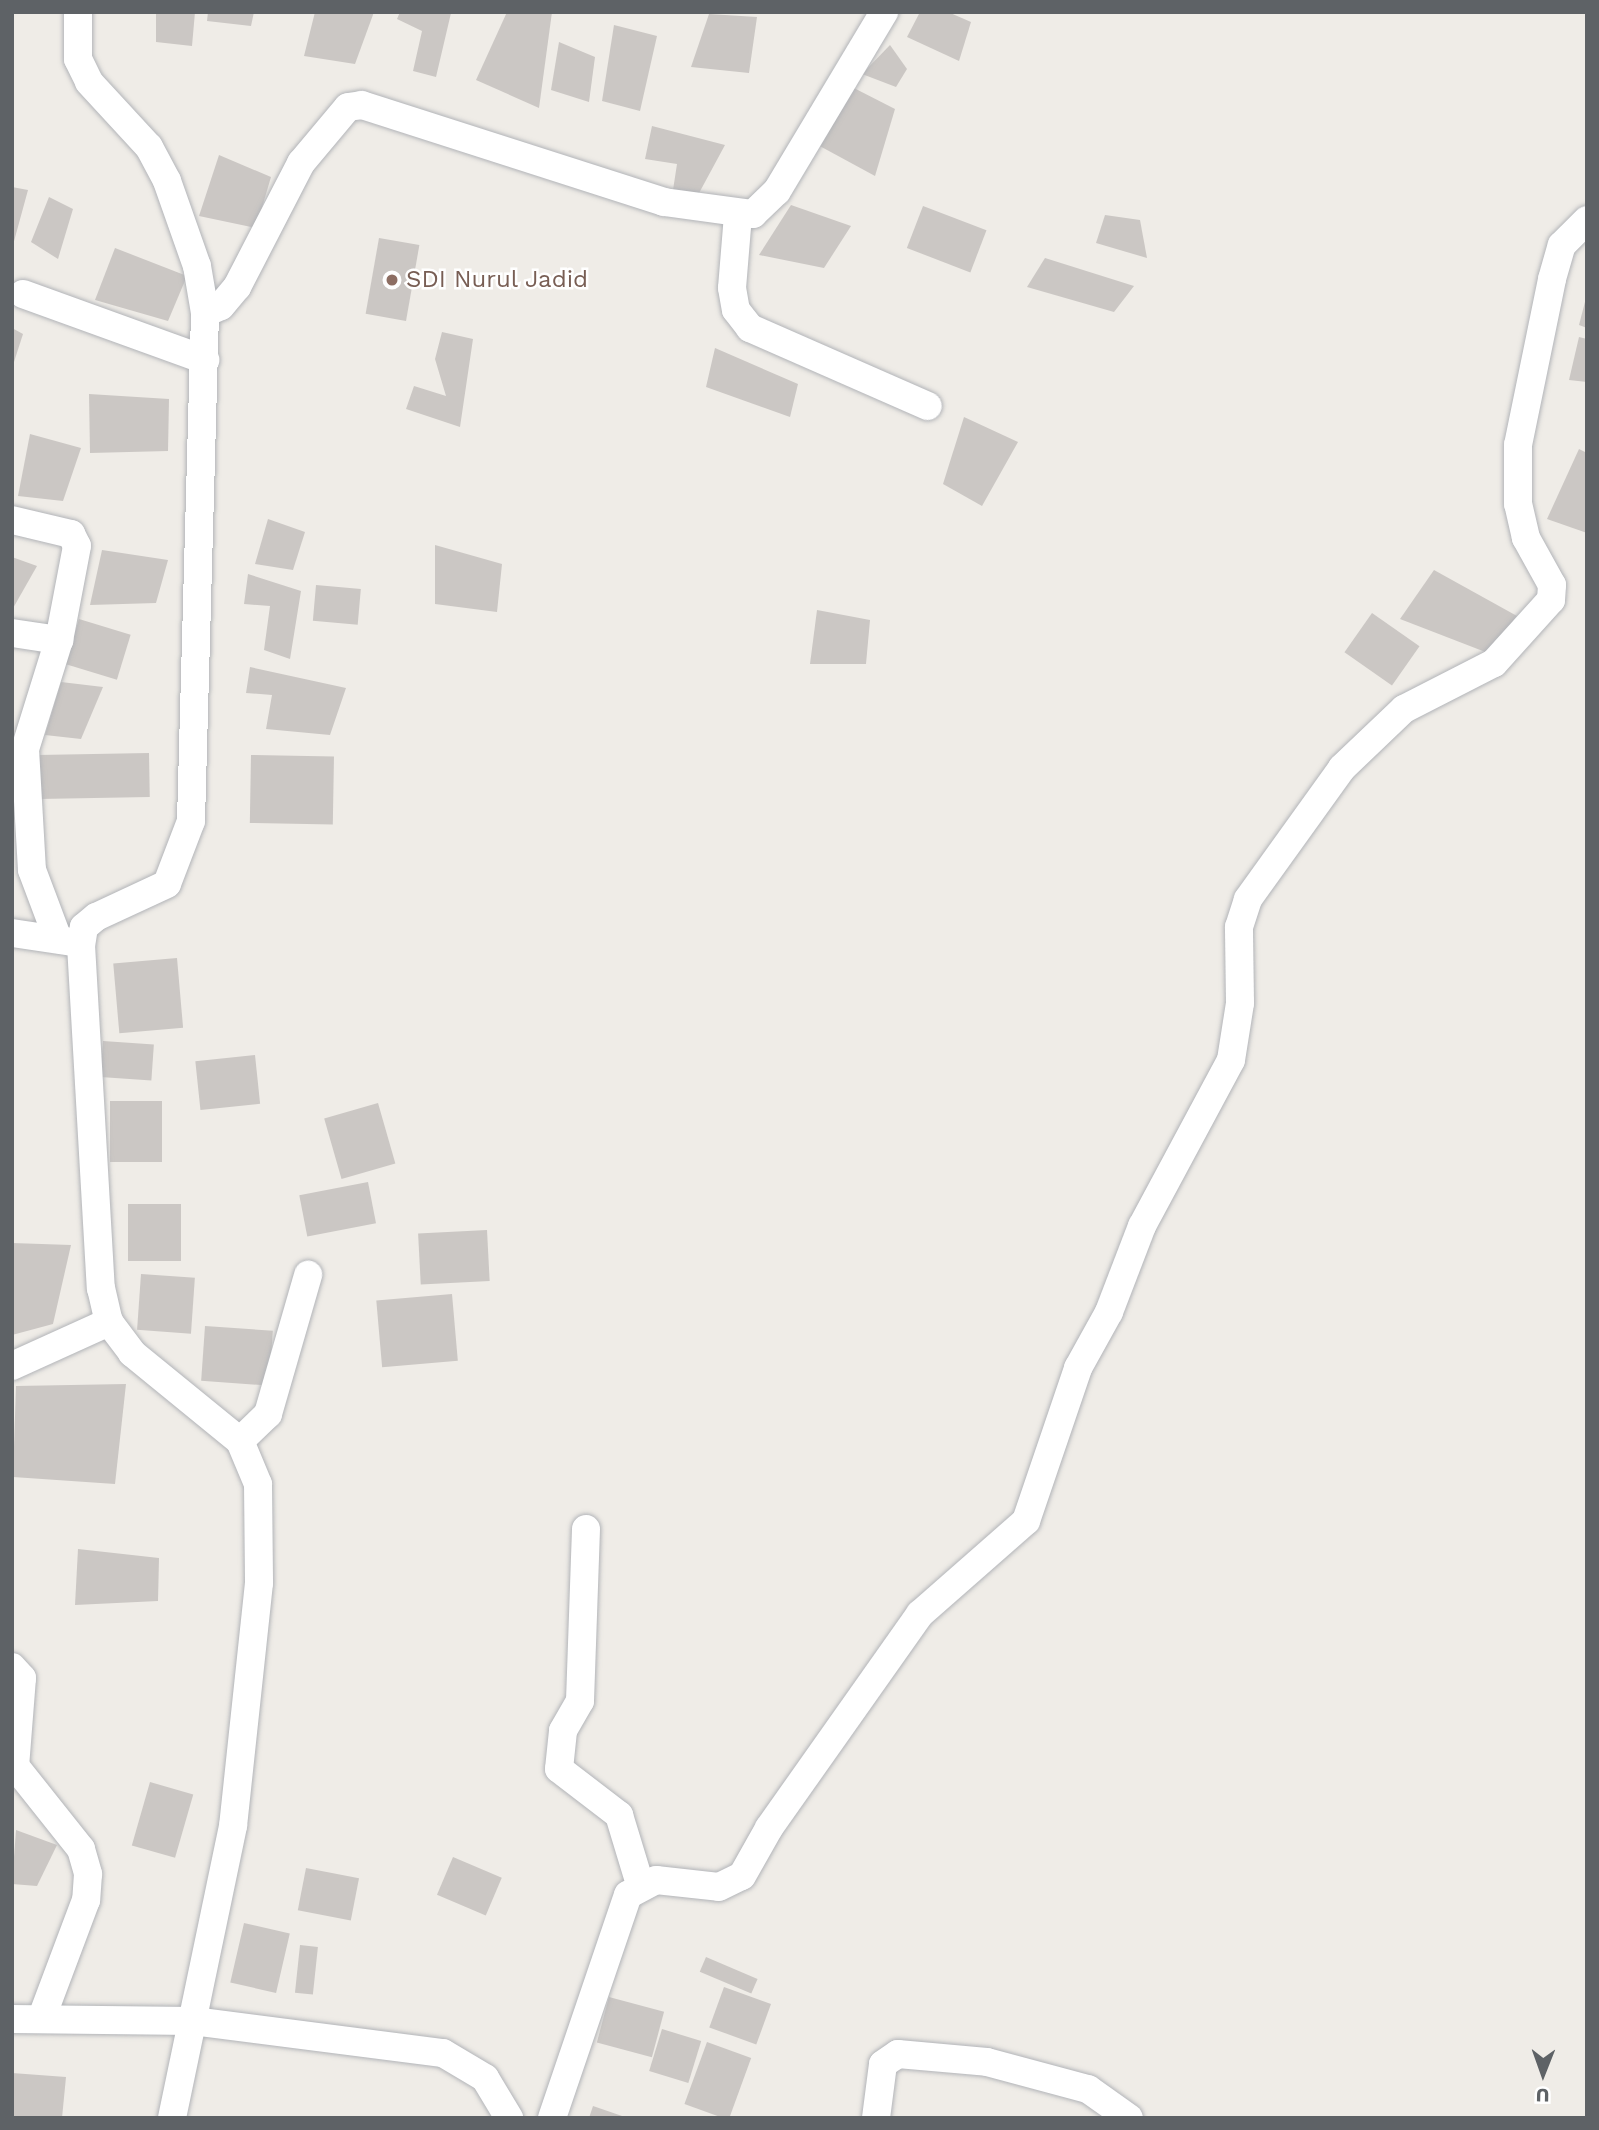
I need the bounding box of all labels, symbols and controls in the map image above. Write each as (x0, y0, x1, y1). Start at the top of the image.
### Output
place label: SDI Nurul Jadid (406, 266, 590, 294)
marker: SDI Nurul Jadid (384, 272, 400, 288)
north arrow (1508, 2039, 1578, 2109)
text: U (1536, 2084, 1550, 2107)

